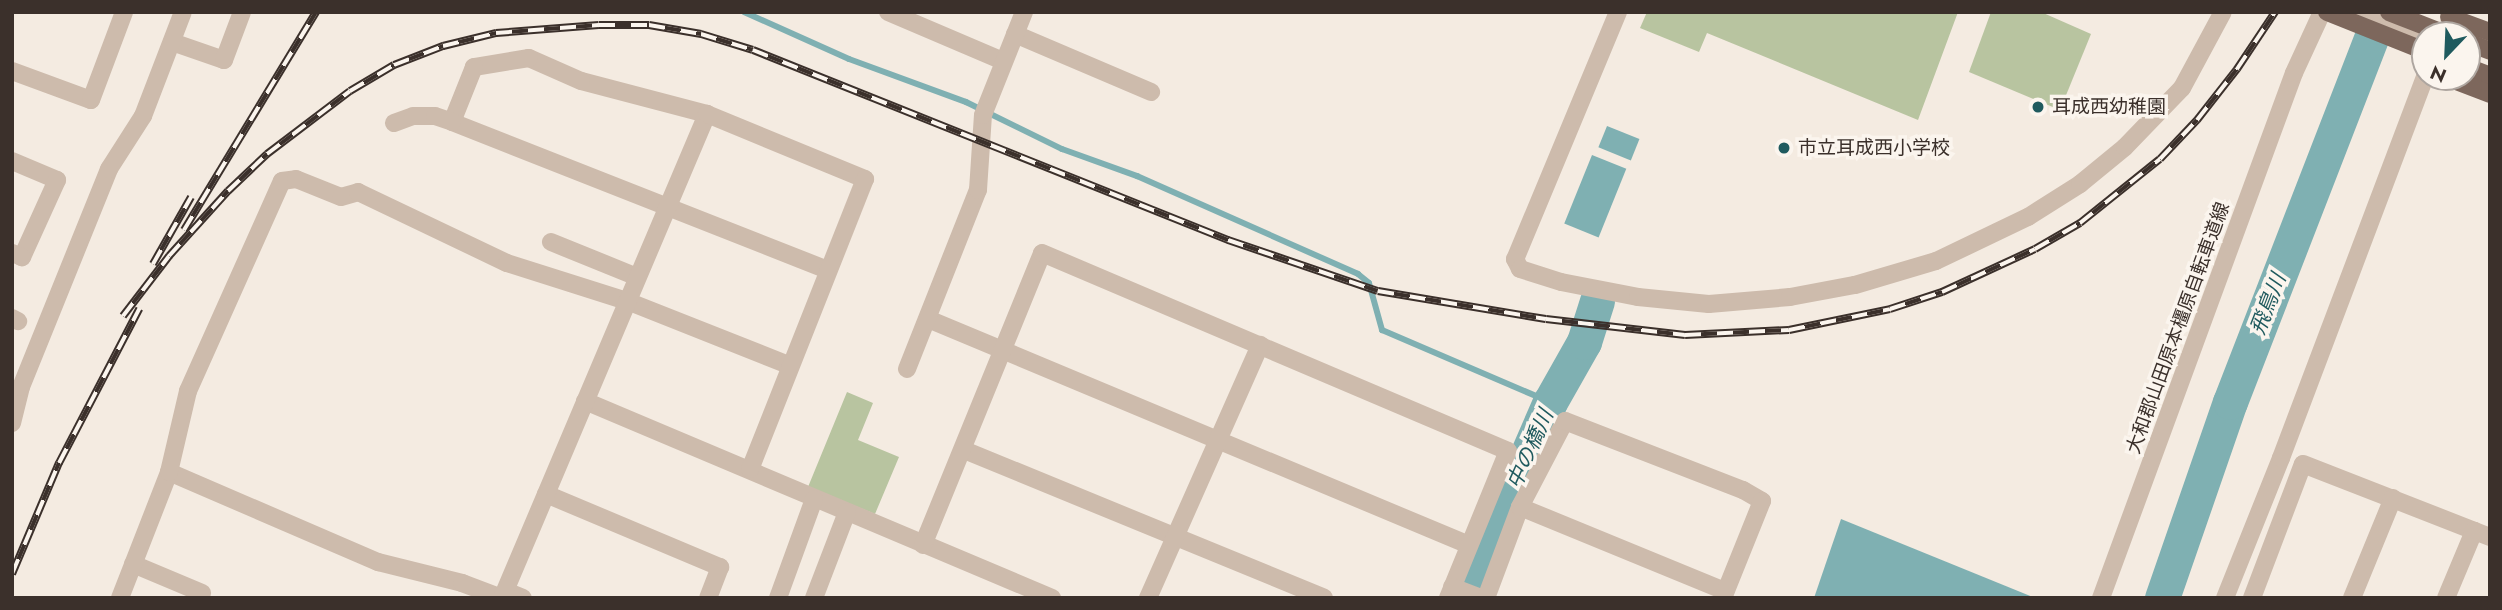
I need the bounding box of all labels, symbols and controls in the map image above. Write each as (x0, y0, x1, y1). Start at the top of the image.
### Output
north arrow (2411, 21, 2481, 91)
text: N (2426, 59, 2451, 89)
place label: 耳成西幼稚園 (2052, 96, 2166, 118)
marker: 耳成西幼稚園 (2030, 99, 2046, 115)
place label: 市立耳成西小学校 (1798, 137, 1950, 159)
marker: 市立耳成西小学校 (1776, 140, 1792, 156)
street label: 大和郡山田原本橿原自転車道線 (2122, 199, 2234, 457)
water label: 飛鳥川 (2245, 270, 2291, 338)
water label: 中の橋川 (1501, 406, 1559, 492)

